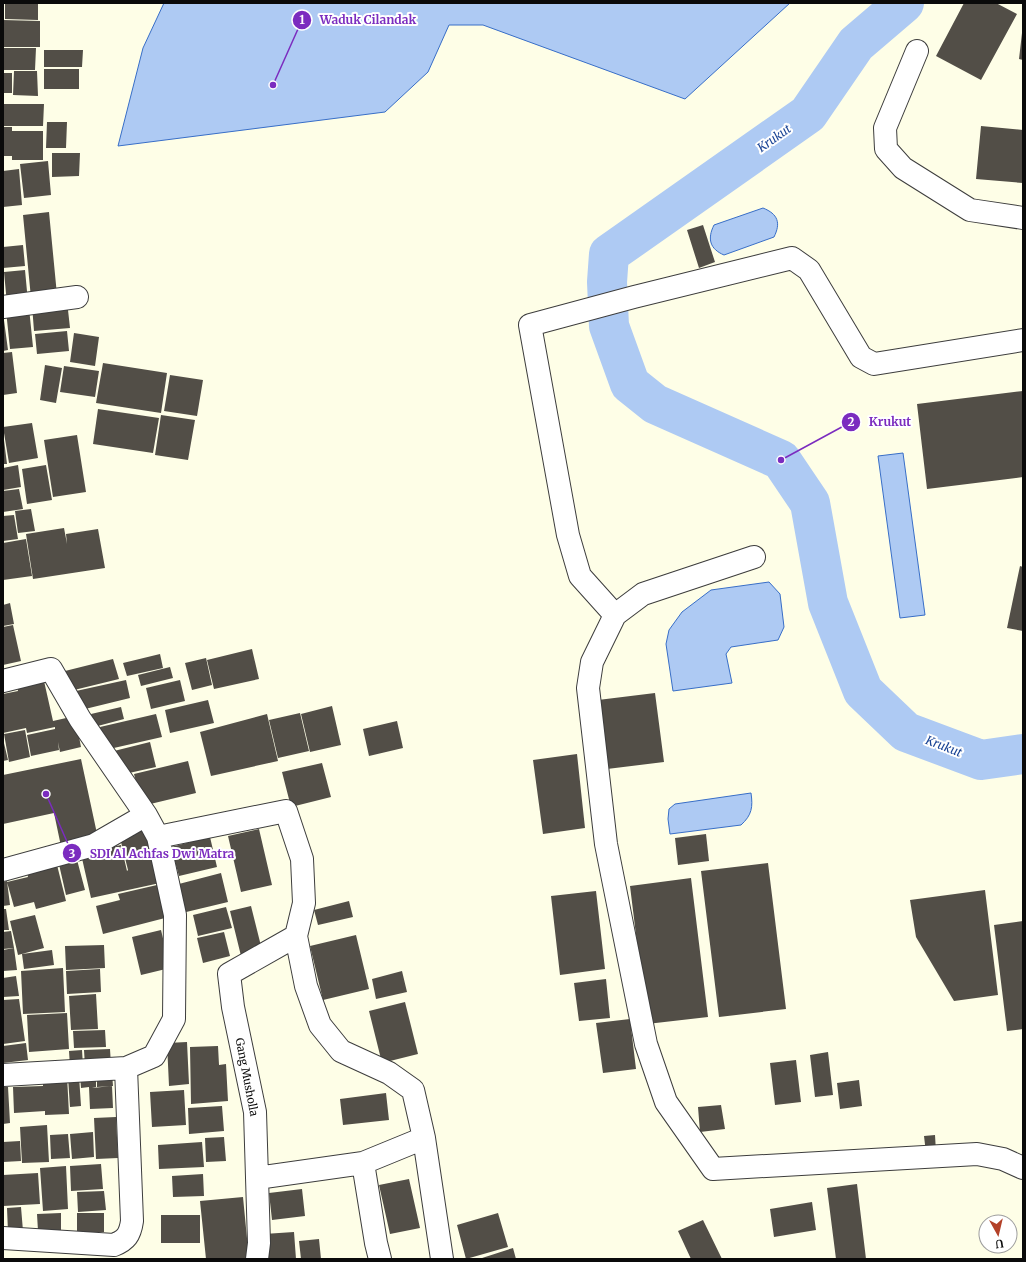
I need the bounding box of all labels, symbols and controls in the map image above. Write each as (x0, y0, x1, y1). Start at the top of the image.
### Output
callout: Waduk Cilandak (292, 8, 425, 32)
text: 1 (299, 12, 305, 27)
text: Waduk Cilandak (319, 12, 416, 27)
water label: Krukut (753, 121, 794, 156)
callout: Krukut (841, 410, 919, 434)
text: 2 (847, 414, 855, 429)
text: Krukut (869, 414, 911, 429)
water label: Krukut (923, 732, 965, 760)
callout: SDI Al Achfas Dwi Matra (62, 841, 243, 865)
text: 3 (69, 846, 76, 861)
text: SDI Al Achfas Dwi Matra (90, 846, 235, 861)
street label: Gang Musholla (233, 1037, 261, 1117)
north arrow (978, 1214, 1018, 1254)
text: U (994, 1236, 1004, 1252)

